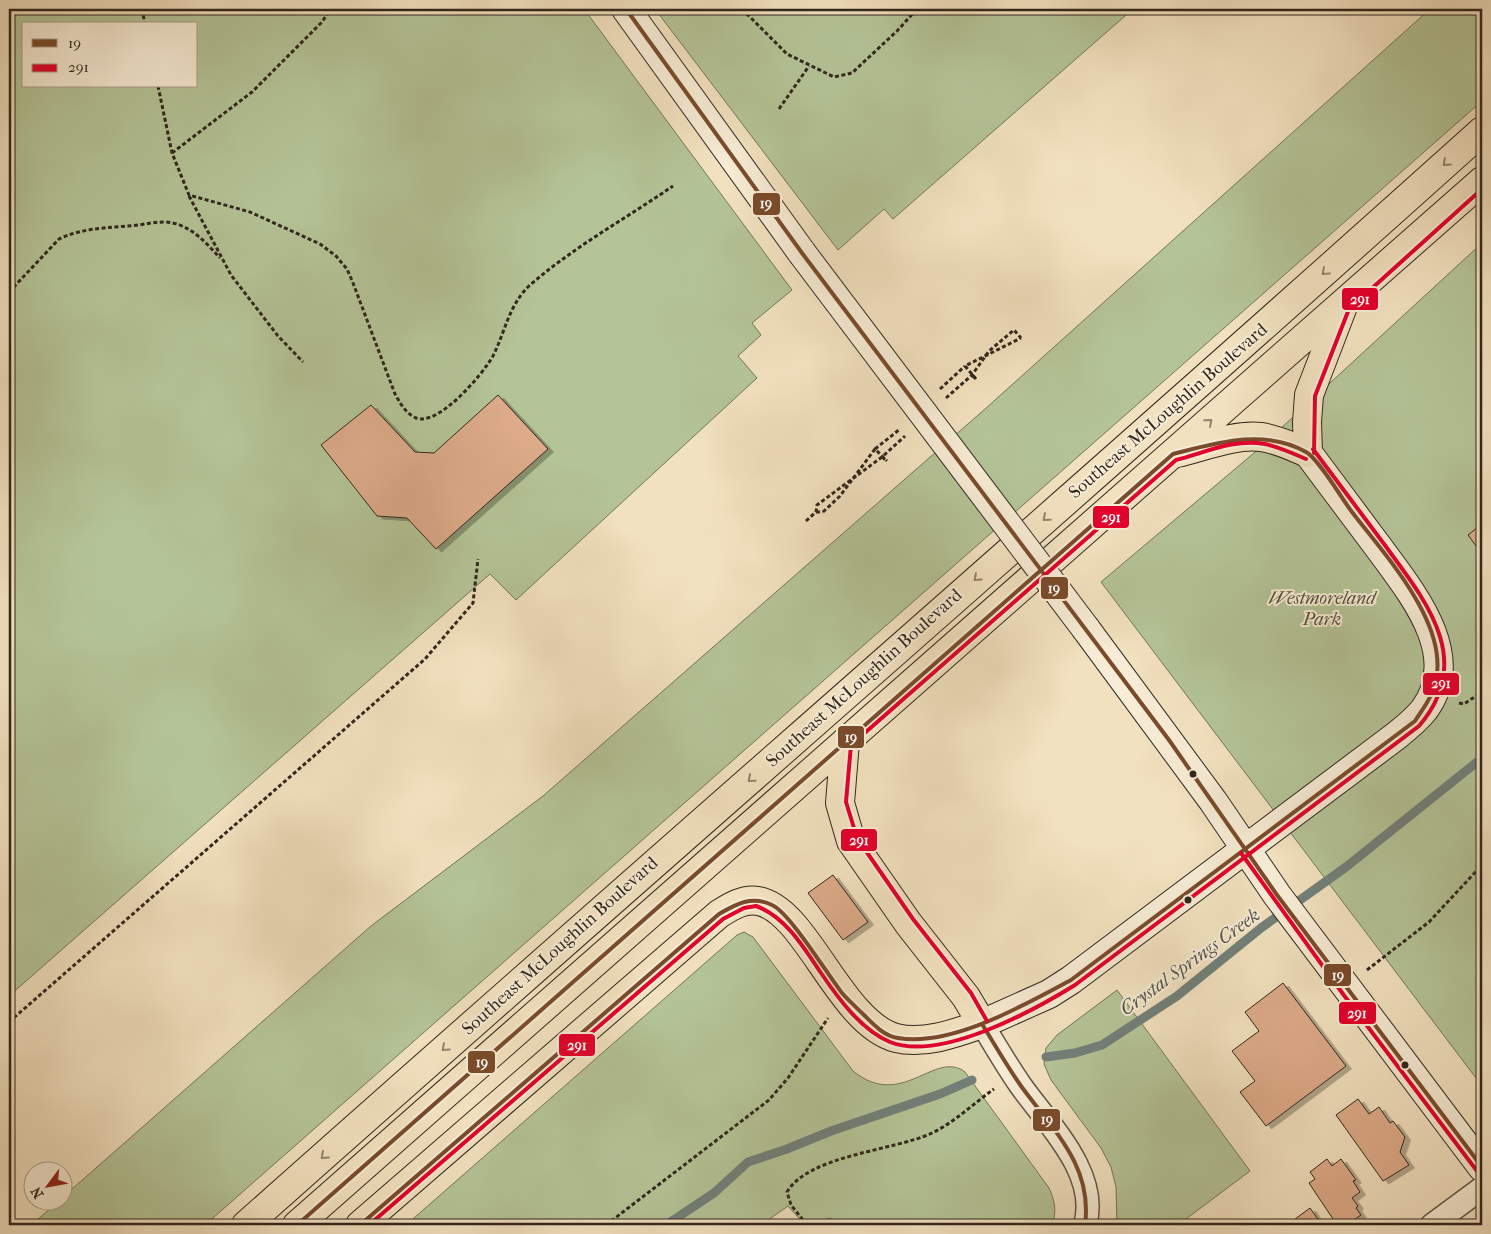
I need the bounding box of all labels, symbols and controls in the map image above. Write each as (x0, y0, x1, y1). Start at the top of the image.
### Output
legend (22, 22, 198, 88)
text: 19 (68, 34, 81, 52)
text: 291 (68, 58, 89, 76)
one-way arrow (1443, 157, 1452, 166)
line badge: 19 (752, 192, 781, 216)
text: 19 (760, 195, 772, 212)
one-way arrow (1322, 266, 1331, 275)
line badge: 291 (1341, 287, 1379, 311)
text: 291 (1350, 291, 1370, 308)
street label: Southeast McLoughlin Boulevard (1064, 319, 1272, 503)
one-way arrow (1204, 419, 1213, 428)
line badge: 291 (1092, 505, 1130, 529)
text: 291 (1101, 509, 1121, 526)
one-way arrow (1042, 512, 1051, 521)
one-way arrow (974, 572, 983, 581)
line badge: 19 (1040, 576, 1069, 600)
text: 19 (1048, 580, 1060, 597)
street label: Southeast McLoughlin Boulevard (762, 584, 966, 772)
park label: Westmoreland Park (1269, 588, 1378, 630)
line badge: 291 (1422, 672, 1460, 696)
text: 291 (1431, 675, 1451, 692)
line badge: 19 (837, 725, 865, 749)
text: 19 (845, 729, 857, 746)
unlabelled marker (1188, 769, 1198, 779)
one-way arrow (747, 773, 756, 782)
line badge: 291 (840, 828, 878, 852)
text: 291 (849, 832, 869, 849)
street label: Southeast McLoughlin Boulevard (458, 852, 662, 1040)
unlabelled marker (1183, 895, 1193, 905)
water label: Crystal Springs Creek (1116, 904, 1264, 1020)
line badge: 19 (1323, 963, 1352, 987)
text: 19 (1332, 967, 1344, 984)
line badge: 291 (1338, 1001, 1377, 1025)
text: 291 (1347, 1005, 1367, 1022)
line badge: 291 (558, 1033, 596, 1057)
text: 291 (567, 1037, 587, 1054)
one-way arrow (442, 1042, 451, 1051)
line badge: 19 (467, 1050, 496, 1074)
text: 19 (476, 1054, 488, 1071)
unlabelled marker (1400, 1060, 1410, 1070)
line badge: 19 (1032, 1108, 1061, 1132)
text: 19 (1041, 1111, 1053, 1128)
one-way arrow (320, 1150, 329, 1159)
north arrow (22, 1162, 72, 1212)
text: N (27, 1183, 47, 1202)

